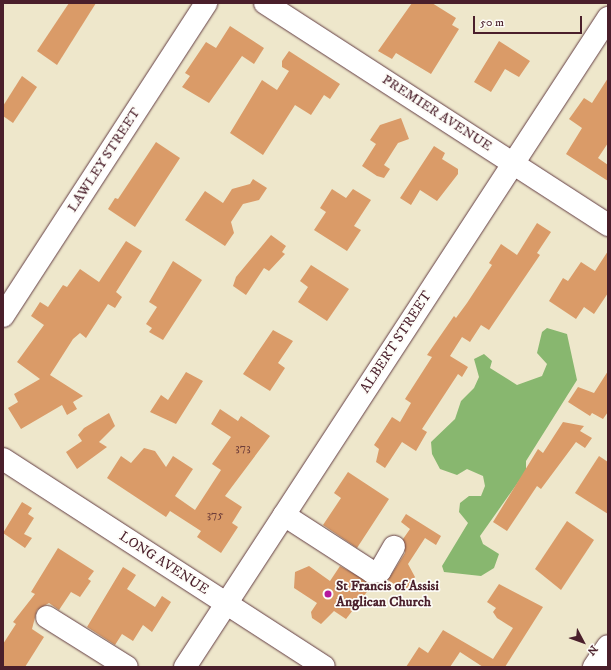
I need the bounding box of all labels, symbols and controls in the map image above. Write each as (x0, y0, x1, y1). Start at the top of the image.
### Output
scale bar (475, 8, 584, 34)
text: 50 m (480, 15, 504, 30)
street label: PREMIER AVENUE (379, 71, 495, 155)
street label: LAWLEY STREET (64, 105, 144, 215)
street label: ALBERT STREET (357, 288, 435, 396)
house number: 373 (235, 441, 251, 455)
house number: 375 (207, 508, 223, 522)
street label: LONG AVENUE (116, 528, 212, 598)
place label: St Francis of Assisi Anglican Church (336, 578, 439, 610)
marker: St Francis of Assisi Anglican Church (323, 589, 333, 599)
north arrow (563, 622, 603, 662)
text: N (584, 642, 600, 658)

